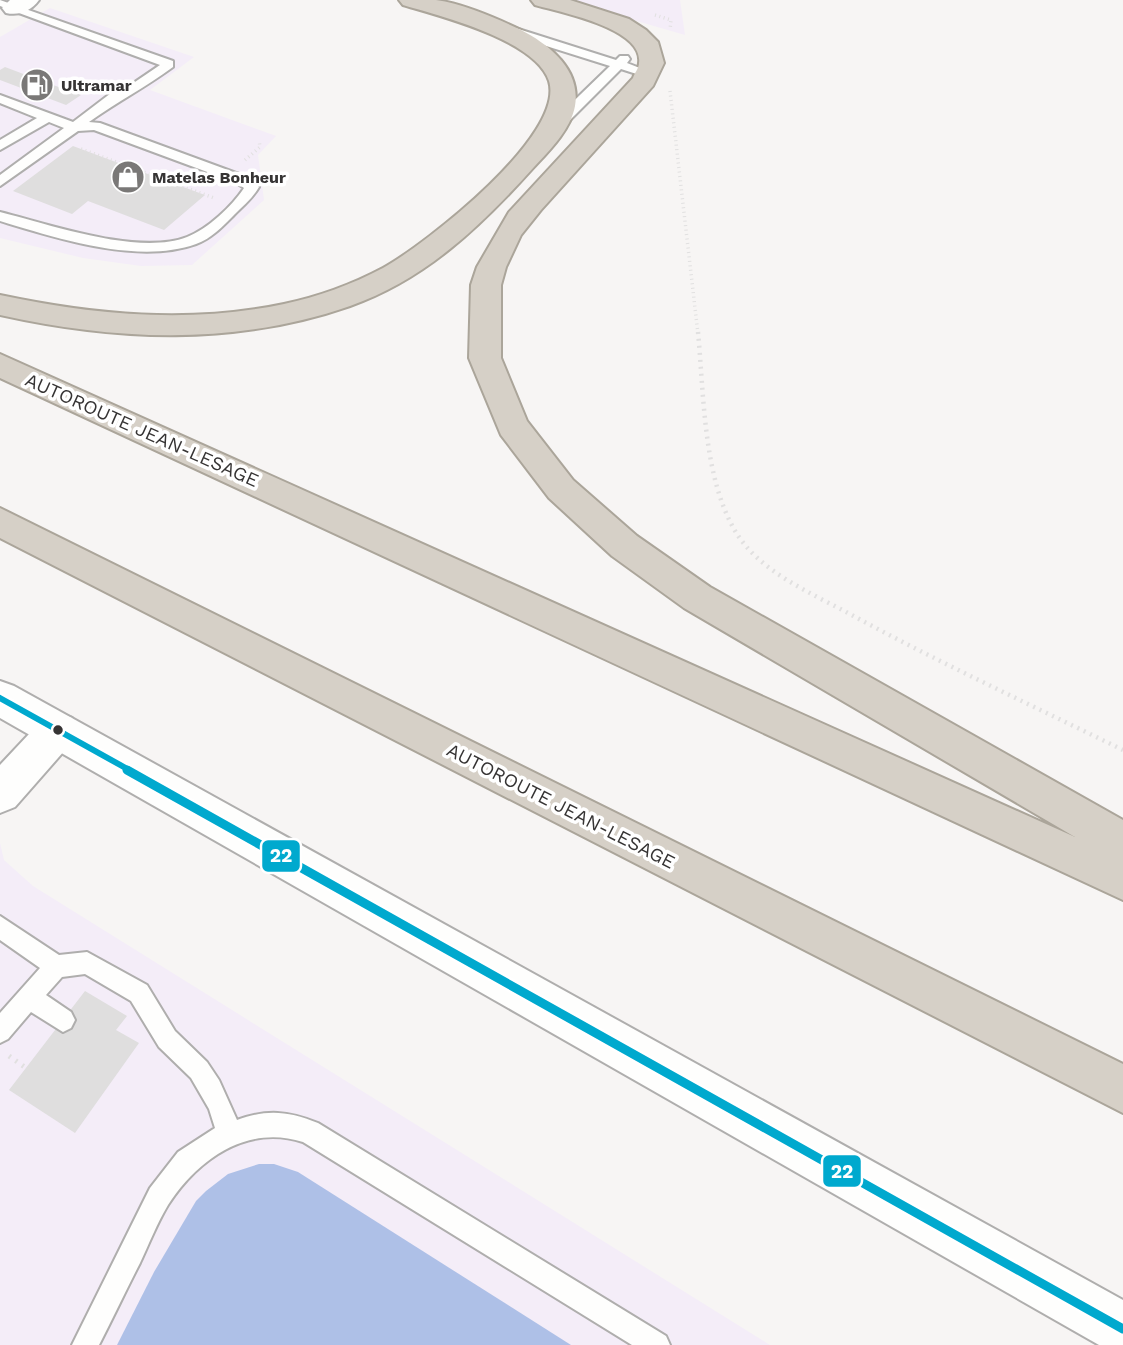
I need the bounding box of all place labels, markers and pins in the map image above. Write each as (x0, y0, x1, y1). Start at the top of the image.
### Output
fuel station icon: Ultramar (18, 66, 56, 104)
place label: Ultramar (61, 76, 132, 95)
shop icon: Matelas Bonheur (109, 158, 147, 196)
place label: Matelas Bonheur (152, 168, 286, 187)
unlabelled marker (51, 723, 65, 737)

